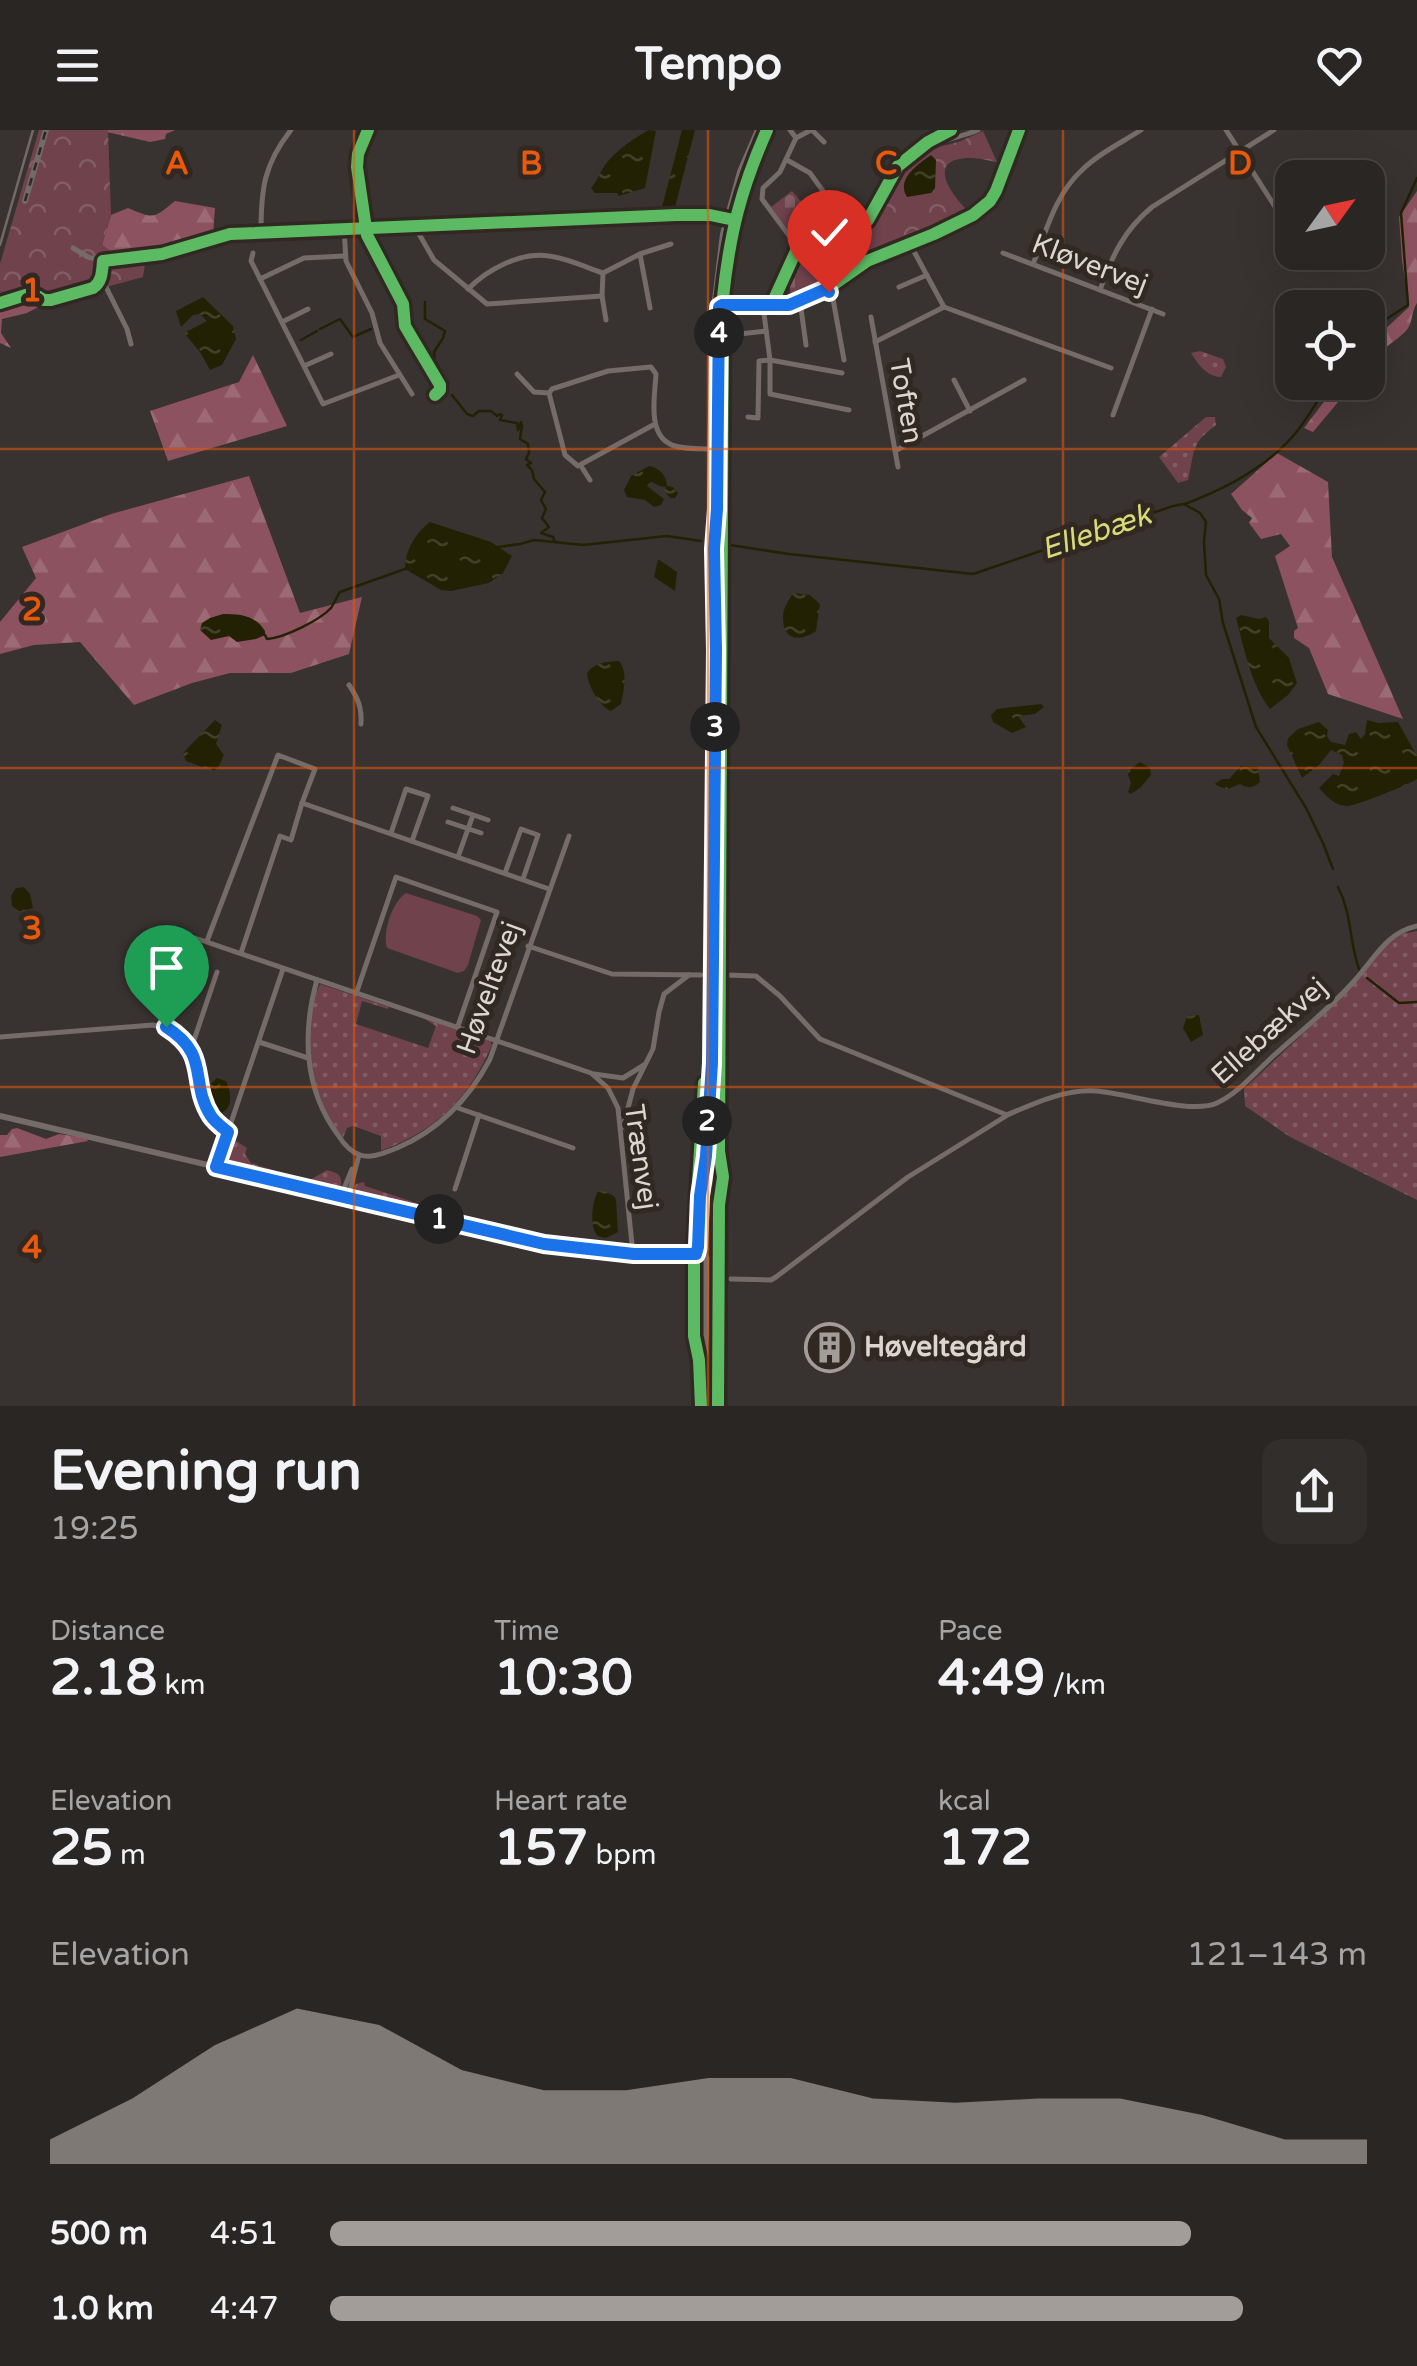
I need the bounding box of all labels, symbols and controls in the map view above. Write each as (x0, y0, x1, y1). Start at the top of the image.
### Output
icon: menu (50, 38, 105, 93)
text: Tempo (635, 38, 782, 92)
icon: heart (1312, 38, 1367, 93)
text: A (165, 145, 189, 183)
text: B (520, 145, 542, 183)
text: C (875, 145, 897, 183)
text: D (1228, 145, 1252, 183)
north arrow (1275, 160, 1385, 270)
map controls (1275, 160, 1385, 400)
pin (787, 190, 872, 293)
icon: check (802, 205, 857, 260)
street label: Kløvervej (1027, 226, 1153, 302)
text: 1 (22, 272, 42, 310)
button: locate (1275, 290, 1385, 400)
pin: 4 (694, 308, 744, 358)
text: 4 (710, 316, 728, 350)
street label: Toften (882, 356, 930, 446)
water label: Ellebæk (1036, 495, 1158, 568)
text: 2 (22, 591, 42, 629)
pin: 3 (690, 702, 740, 752)
text: 3 (706, 710, 724, 744)
text: 3 (22, 910, 42, 948)
street label: Høveltevej (449, 917, 529, 1059)
pin (124, 925, 209, 1028)
icon: arrive (139, 940, 194, 995)
street label: Ellebækvej (1204, 970, 1334, 1092)
pin: 2 (682, 1096, 732, 1146)
street label: Trænvej (617, 1102, 665, 1212)
text: 2 (698, 1104, 716, 1138)
pin: 1 (414, 1194, 464, 1244)
text: 1 (430, 1202, 448, 1236)
text: 4 (22, 1229, 42, 1267)
building icon: Høveltegård (803, 1321, 855, 1373)
place label: Høveltegård (864, 1330, 1027, 1364)
text: Evening run (50, 1439, 362, 1505)
button: share (1262, 1439, 1367, 1544)
text: 19:25 (50, 1510, 139, 1548)
text: Distance (50, 1614, 165, 1648)
text: Time (494, 1614, 559, 1648)
text: Pace (938, 1614, 1002, 1648)
text: 2.18 (50, 1648, 157, 1708)
text: 10:30 (494, 1648, 633, 1708)
text: 4:49 (938, 1648, 1045, 1708)
text: km (157, 1668, 205, 1702)
text: /km (1045, 1668, 1106, 1702)
text: Elevation (50, 1784, 172, 1818)
text: Heart rate (494, 1784, 628, 1818)
text: kcal (938, 1784, 991, 1818)
text: 25 (50, 1818, 113, 1878)
text: 157 (494, 1818, 588, 1878)
text: 172 (938, 1818, 1032, 1878)
text: m (113, 1838, 146, 1872)
text: bpm (588, 1838, 657, 1872)
text: Elevation (50, 1936, 190, 1974)
text: 121–143 m (1187, 1936, 1367, 1974)
text: 500 m (50, 2215, 148, 2253)
text: 4:51 (210, 2215, 279, 2253)
text: 1.0 km (50, 2290, 154, 2328)
text: 4:47 (210, 2290, 279, 2328)

